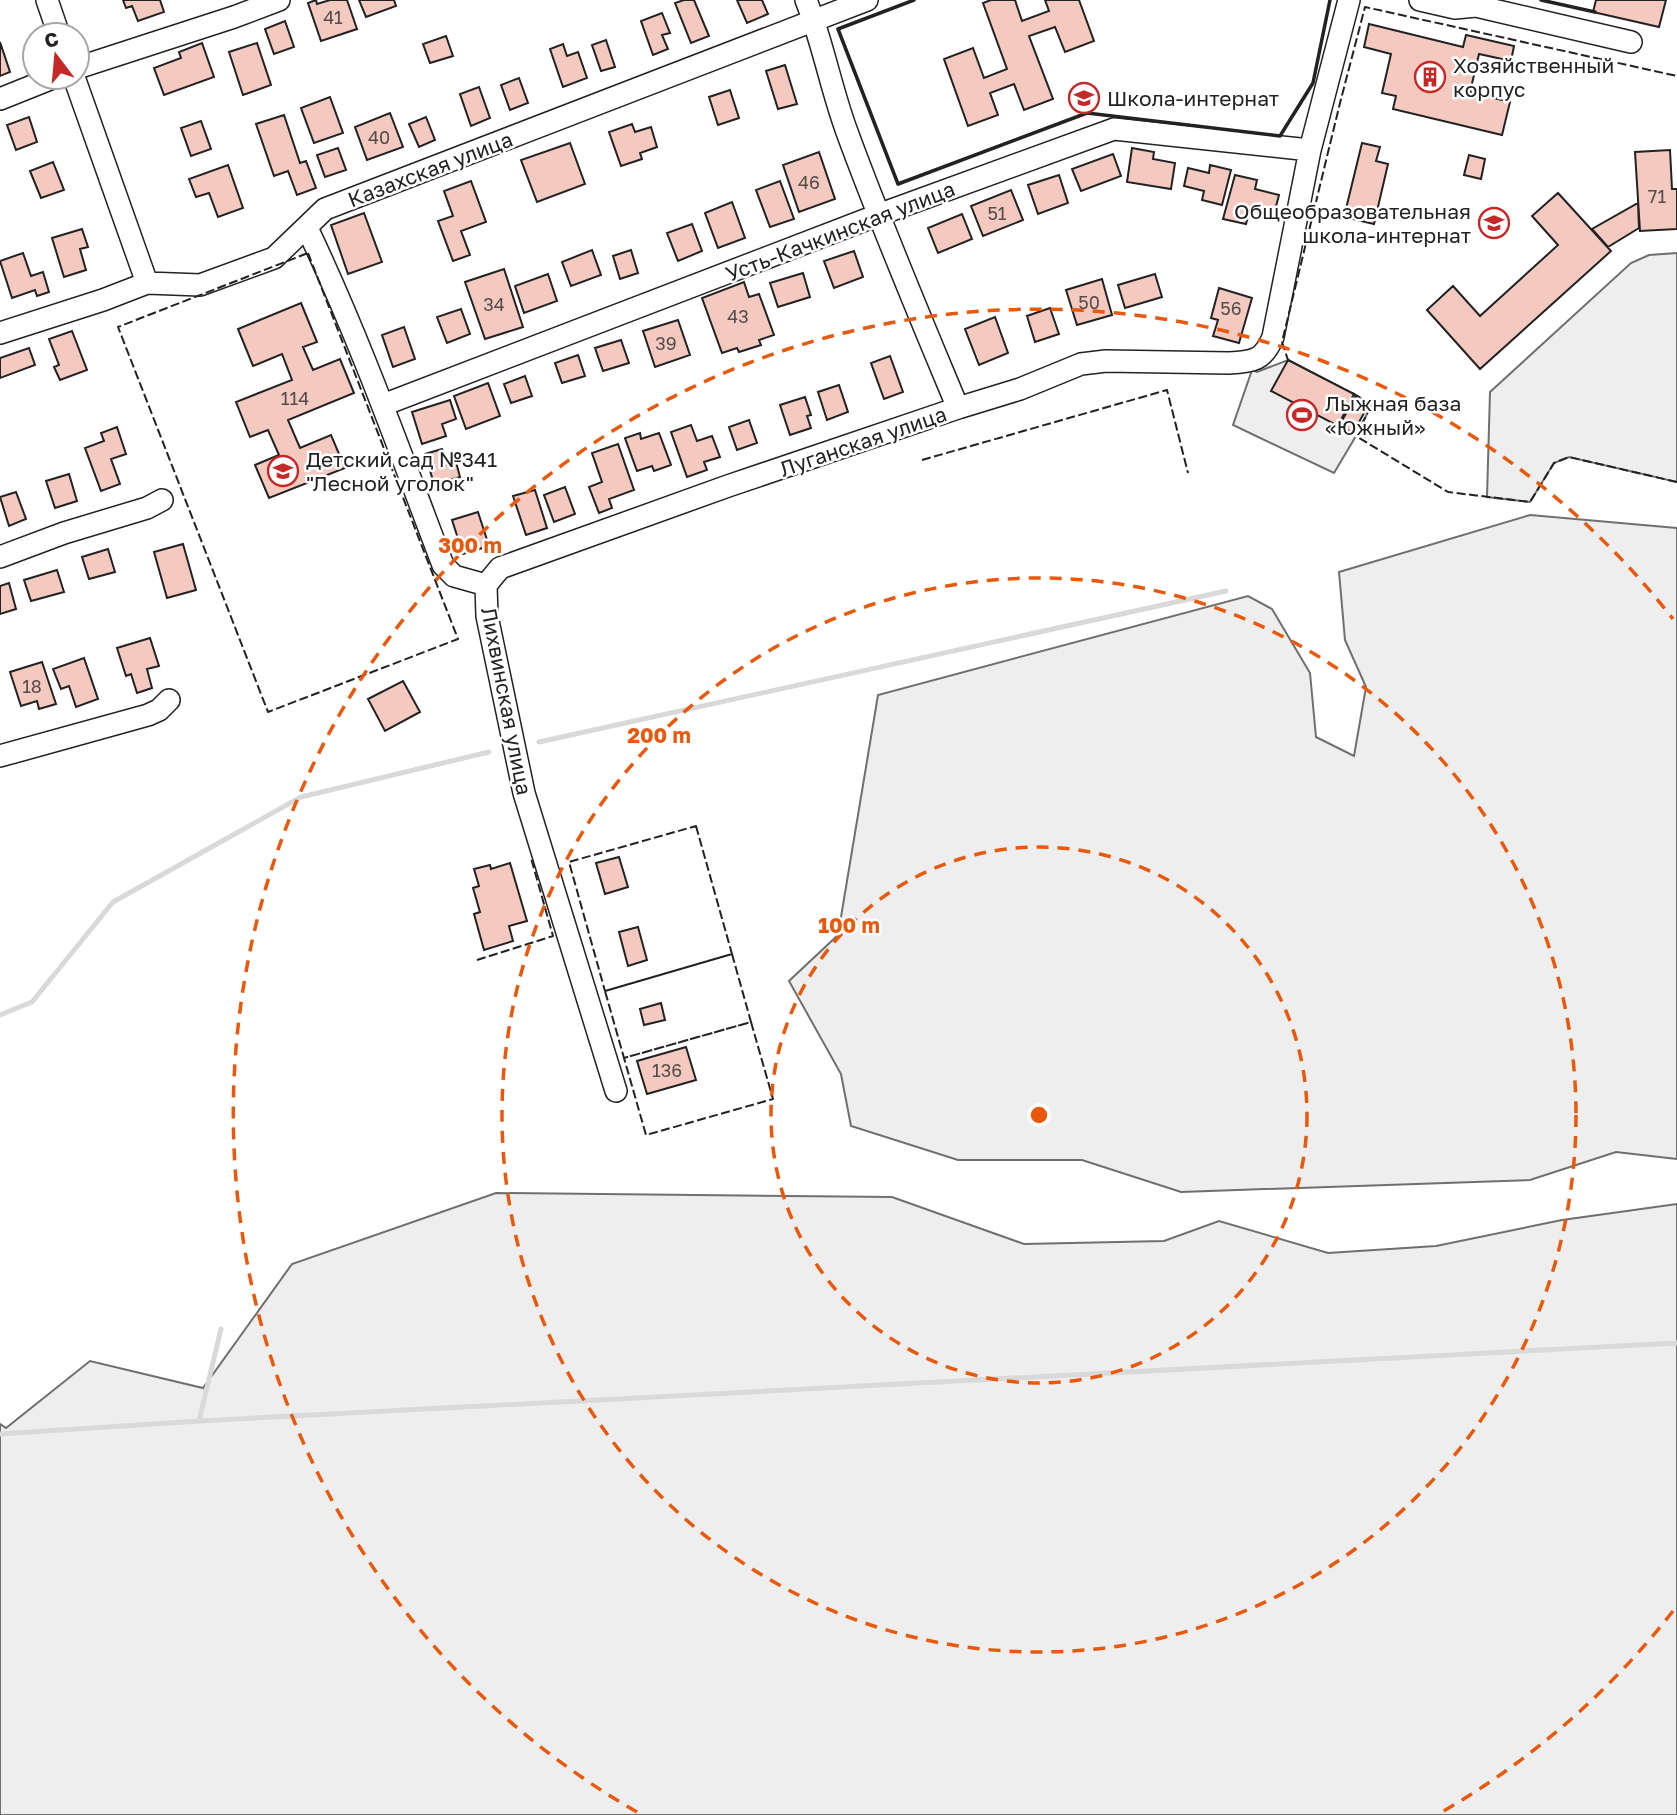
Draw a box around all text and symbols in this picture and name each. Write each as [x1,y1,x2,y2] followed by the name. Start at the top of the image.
[323,6,343,28] house number: 41
[21,21,91,91] north arrow
[42,26,61,52] text: С
[1453,52,1614,102] place label: Хозяйственный корпус
[1413,60,1447,94] building icon: Хозяйственный корпус
[1067,81,1101,115] school or university icon: Школа-интернат
[1107,85,1279,111] place label: Школа-интернат
[344,126,516,212] street label: Казахская улица
[368,126,390,148] house number: 40
[798,171,820,193] house number: 46
[722,175,958,287] street label: Усть-Качкинская улица
[1648,185,1666,207] house number: 71
[1234,198,1471,248] place label: Общеобразовательная школа-интернат
[987,202,1007,224] house number: 51
[1477,206,1511,240] school or university icon: Общеобразовательная школа-интернат
[1078,291,1100,313] house number: 50
[483,293,505,315] house number: 34
[1220,297,1242,319] house number: 56
[727,305,749,327] house number: 43
[655,332,677,354] house number: 39
[281,387,309,409] house number: 114
[1325,390,1461,440] place label: Лыжная база «Южный»
[1285,398,1319,432] sports icon: Лыжная база «Южный»
[776,400,950,482] street label: Луганская улица
[306,446,497,496] place label: Детский сад №341 "Лесной уголок"
[266,454,300,488] school or university icon: Детский сад №341 "Лесной уголок"
[438,532,502,558] text: 300 m
[476,605,538,797] street label: Лихвинская улица
[22,675,42,697] house number: 18
[627,722,691,748] text: 200 m
[818,912,880,938] text: 100 m
[652,1059,682,1081] house number: 136
[1027,1103,1051,1127] centre of rings

